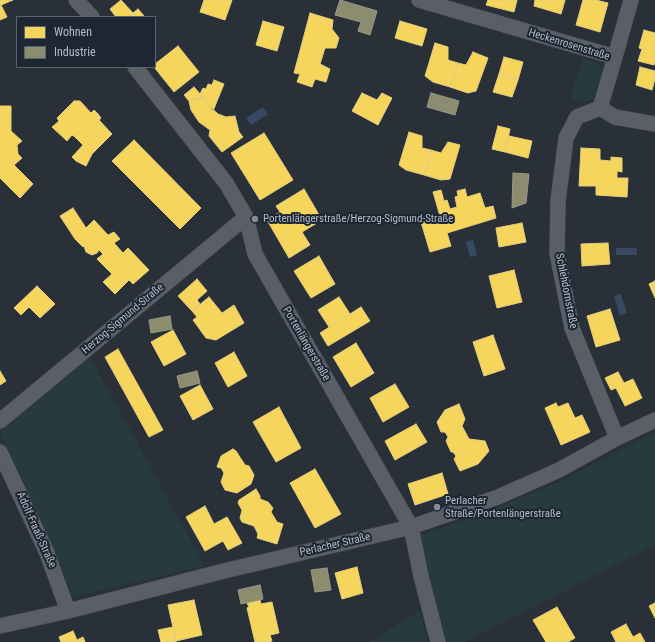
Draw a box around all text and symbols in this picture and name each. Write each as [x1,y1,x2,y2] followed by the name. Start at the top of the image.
[16,16,156,68] legend
[54,25,92,39] text: Wohnen
[527,26,611,64] street label: Heckenrosenstraße
[54,45,96,59] text: Industrie
[263,212,453,226] place label: Portenlängerstraße/Herzog-Sigmund-Straße
[250,214,260,224] marker: Portenlängerstraße/Herzog-Sigmund-Straße
[552,252,580,330] street label: Schlehdornstraße
[79,281,167,357] street label: Herzog-Sigmund-Straße
[279,305,333,383] street label: Portenlängerstraße
[13,490,59,570] street label: Adolf-Fraaß-Straße
[445,494,561,520] place label: Perlacher Straße/Portenlängerstraße
[432,502,442,512] marker: Perlacher Straße/Portenlängerstraße
[298,530,372,560] street label: Perlacher Straße

